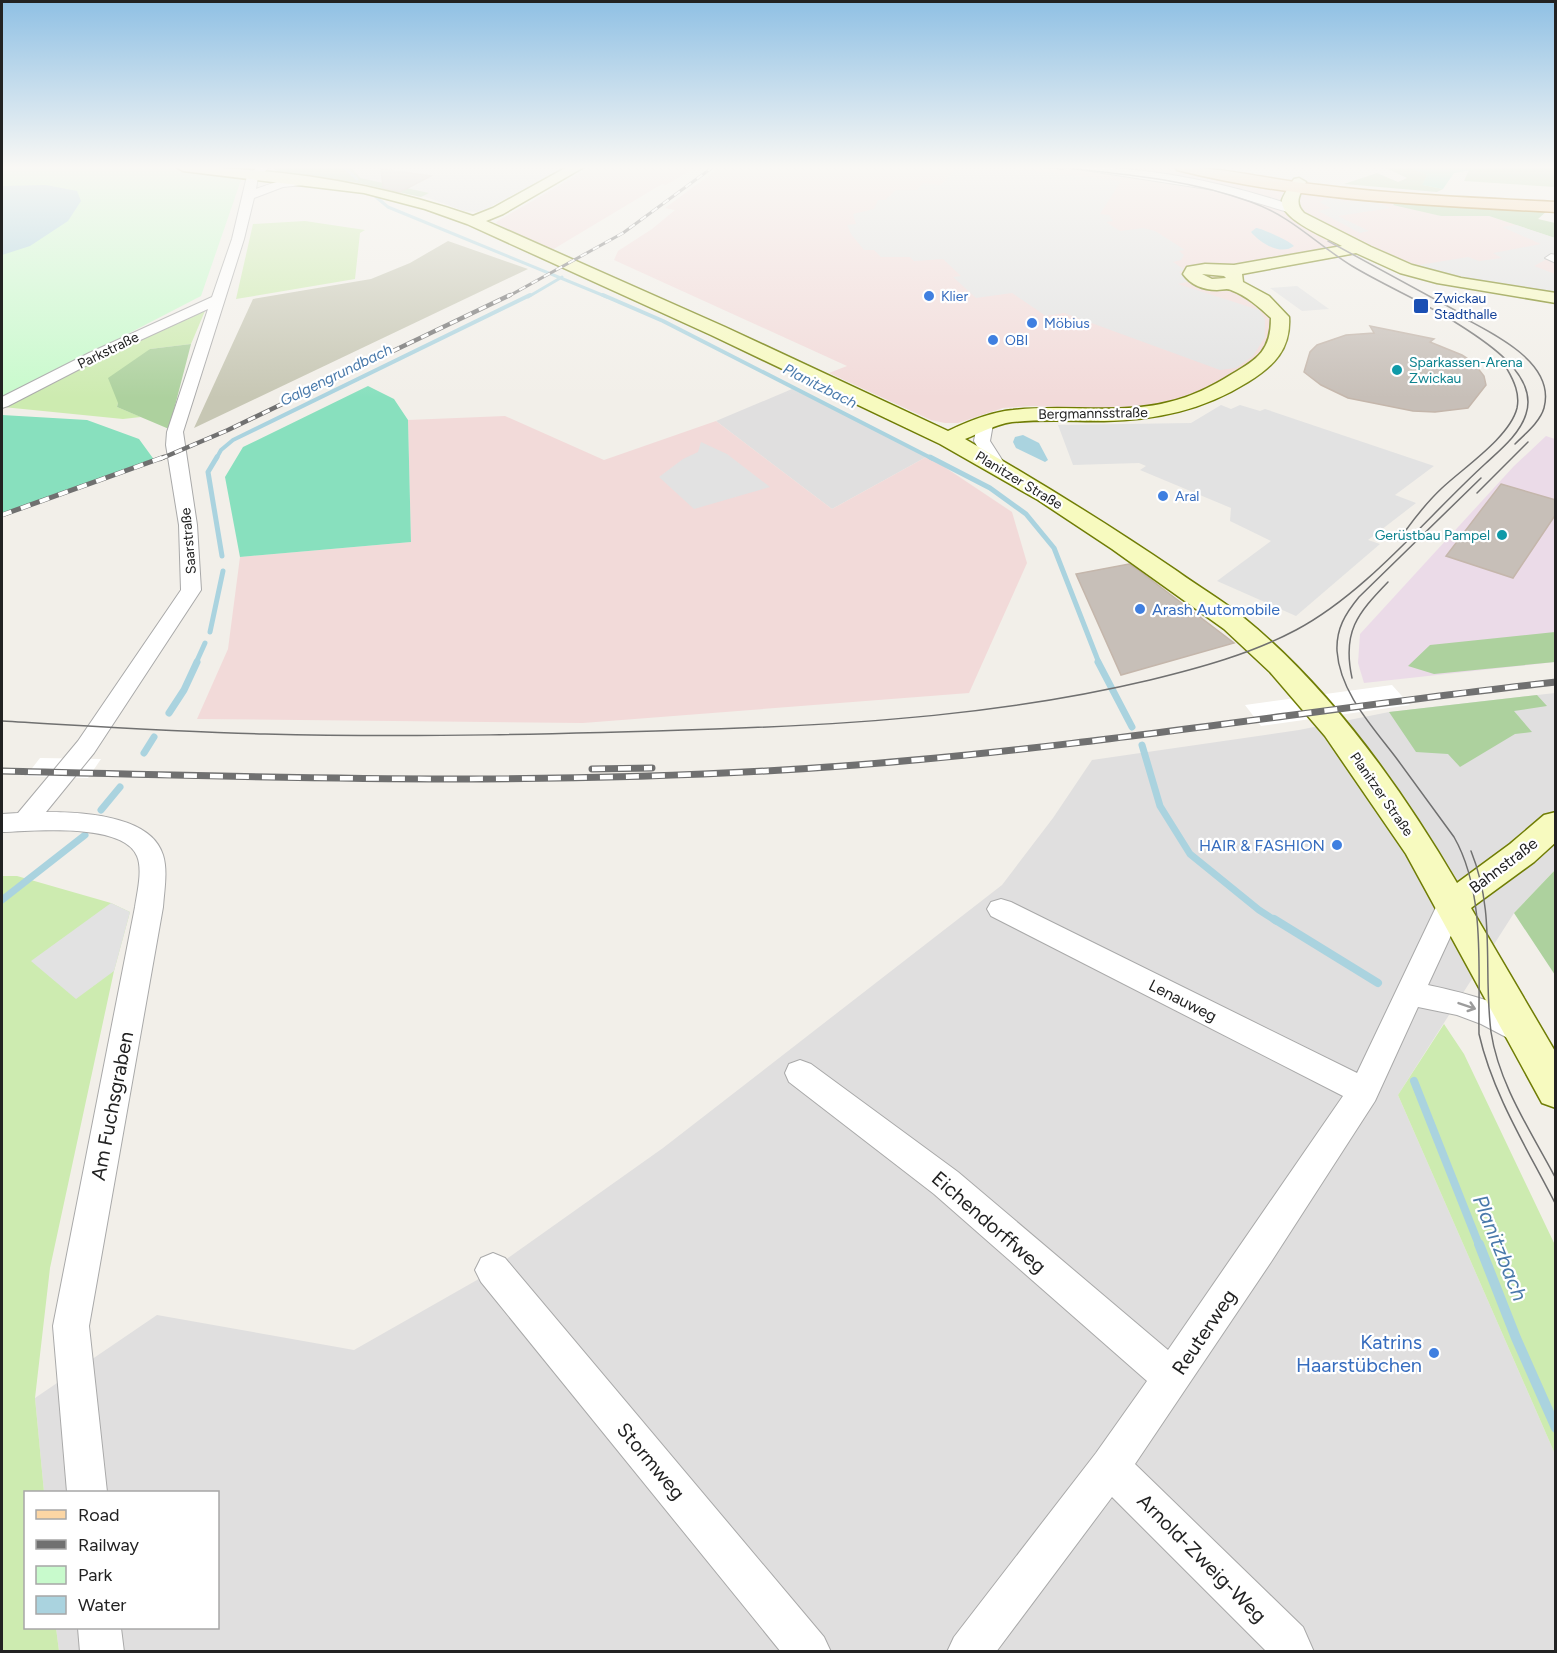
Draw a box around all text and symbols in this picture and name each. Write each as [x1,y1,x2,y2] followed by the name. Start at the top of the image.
[941,288,969,305] place label: Klier
[922,289,936,303] marker: Klier
[1434,290,1498,323] place label: Zwickau Stadthalle
[1412,297,1430,315] marker: Zwickau Stadthalle
[1044,315,1090,332] place label: Möbius
[1025,316,1039,330] marker: Möbius
[75,328,142,373] street label: Parkstraße
[1005,332,1028,349] place label: OBI
[986,333,1000,347] marker: OBI
[277,340,395,410] water label: Galgengrundbach
[1409,354,1523,387] place label: Sparkassen-Arena Zwickau
[780,360,860,412] water label: Planitzbach
[1390,363,1404,377] marker: Sparkassen-Arena Zwickau
[1038,404,1148,423] street label: Bergmannsstraße
[972,448,1066,513] street label: Planitzer Straße
[1175,488,1199,505] place label: Aral
[1156,489,1170,503] marker: Aral
[177,507,200,575] street label: Saarstraße
[1375,527,1490,544] place label: Gerüstbau Pampel
[1495,528,1509,542] marker: Gerüstbau Pampel
[1152,600,1280,619] place label: Arash Automobile
[1133,602,1147,616] marker: Arash Automobile
[1346,749,1417,840] street label: Planitzer Straße
[1465,833,1541,897] street label: Bahnstraße
[1199,836,1325,855] place label: HAIR & FASHION
[1330,838,1344,852] marker: HAIR & FASHION
[1146,975,1220,1026] street label: Lenauweg
[1457,1002,1476,1013] one-way arrow
[86,1030,138,1182] street label: Am Fuchsgraben
[927,1166,1051,1278] street label: Eichendorffweg
[1468,1191,1533,1305] water label: Planitzbach
[1167,1285,1241,1379] street label: Reuterweg
[1296,1330,1422,1377] place label: Katrins Haarstübchen
[1427,1346,1441,1360] marker: Katrins Haarstübchen
[612,1418,690,1504] street label: Stormweg
[1133,1489,1271,1627] street label: Arnold-Zweig-Weg
[24,1491,219,1629] legend
[78,1504,119,1526] text: Road
[78,1534,140,1556] text: Railway
[78,1564,113,1586] text: Park
[78,1594,126,1616] text: Water

